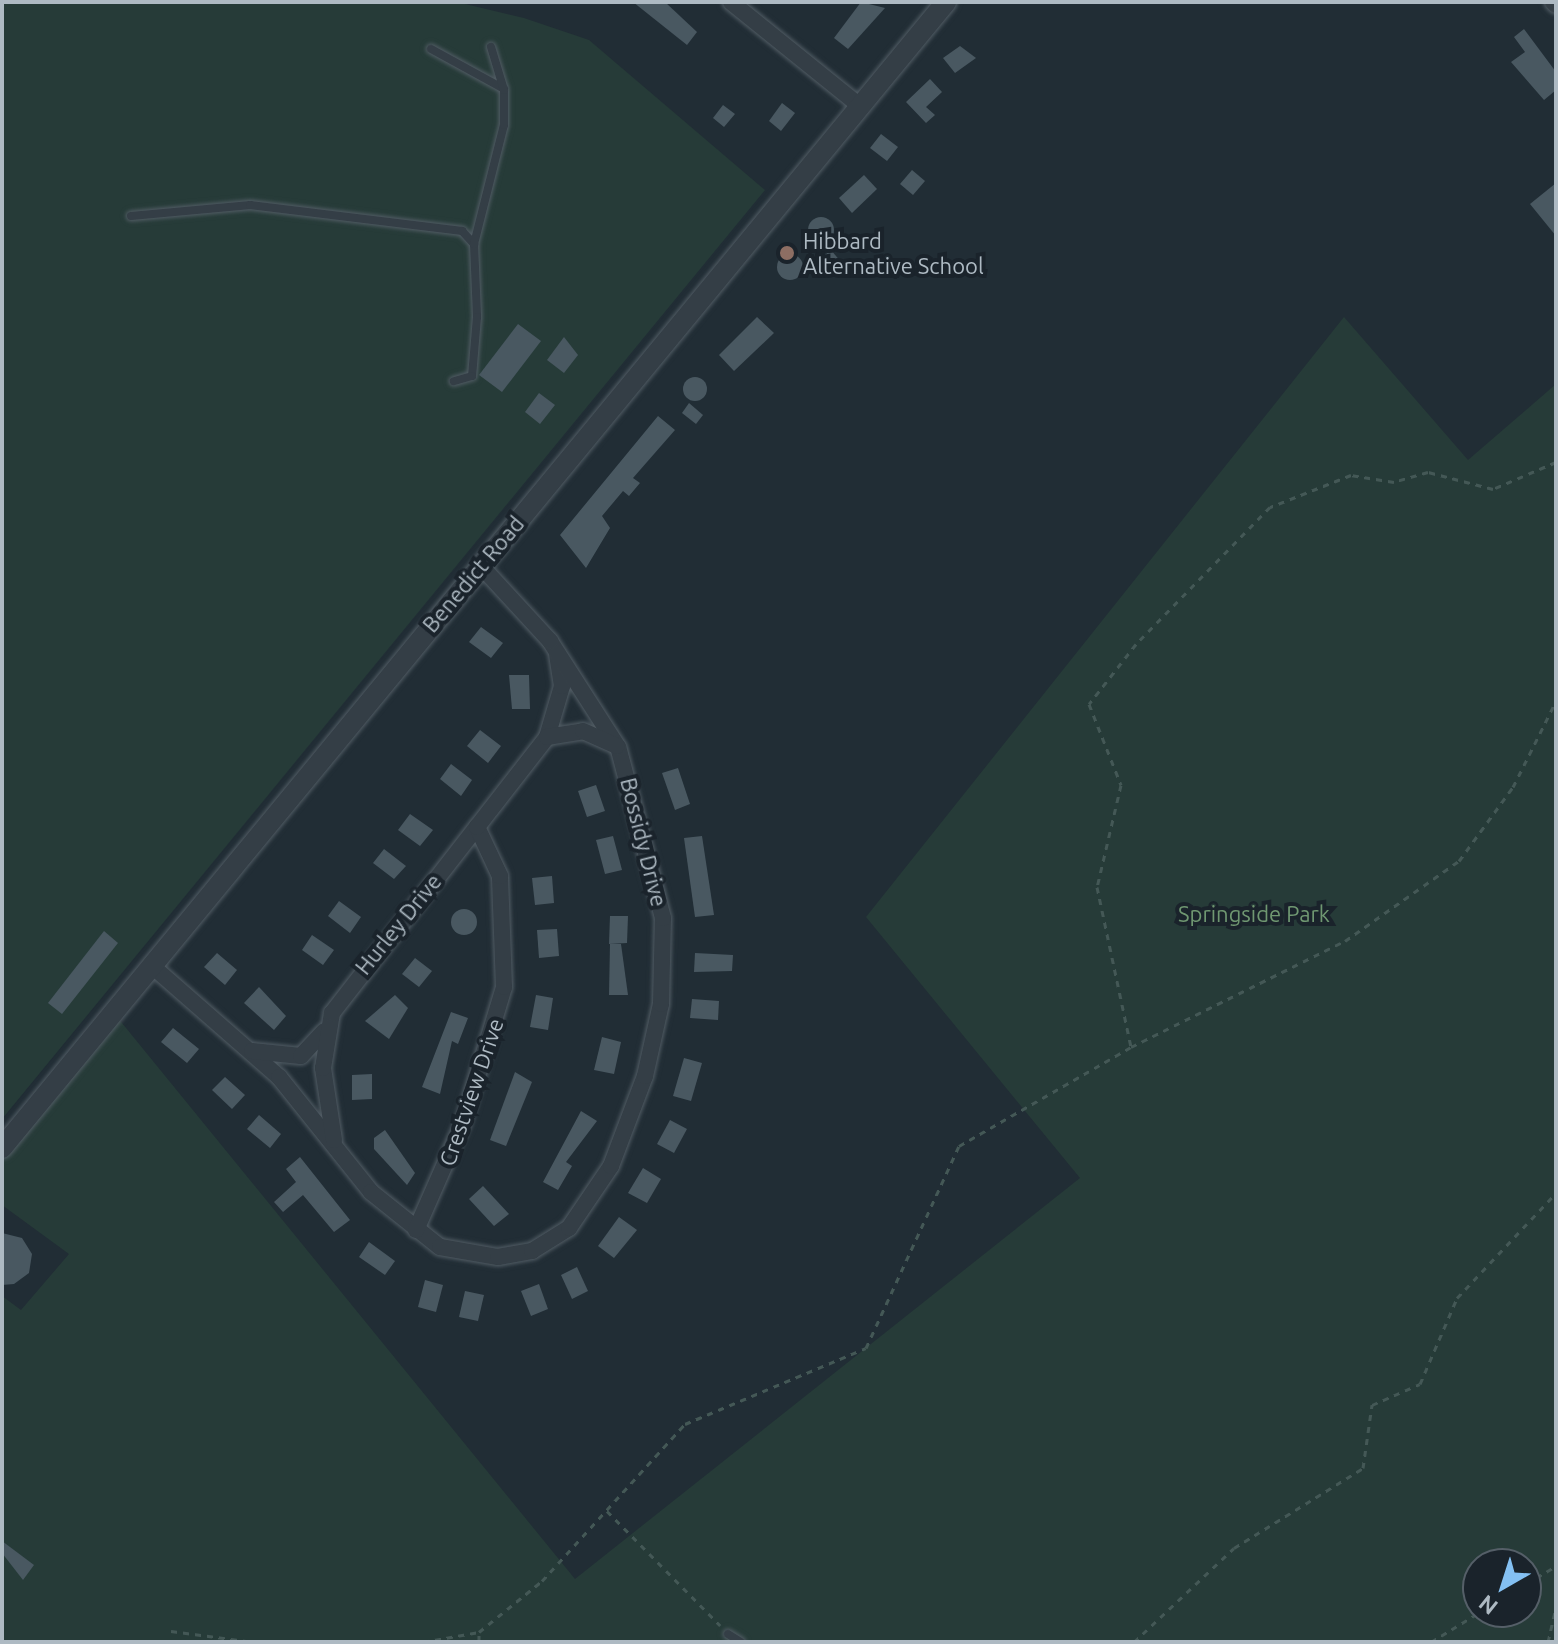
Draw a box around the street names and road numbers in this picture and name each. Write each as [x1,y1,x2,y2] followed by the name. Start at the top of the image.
[417,510,529,638] street label: Benedict Road
[615,775,673,909] street label: Bossidy Drive
[349,868,447,980] street label: Hurley Drive
[433,1015,509,1169] street label: Crestview Drive

